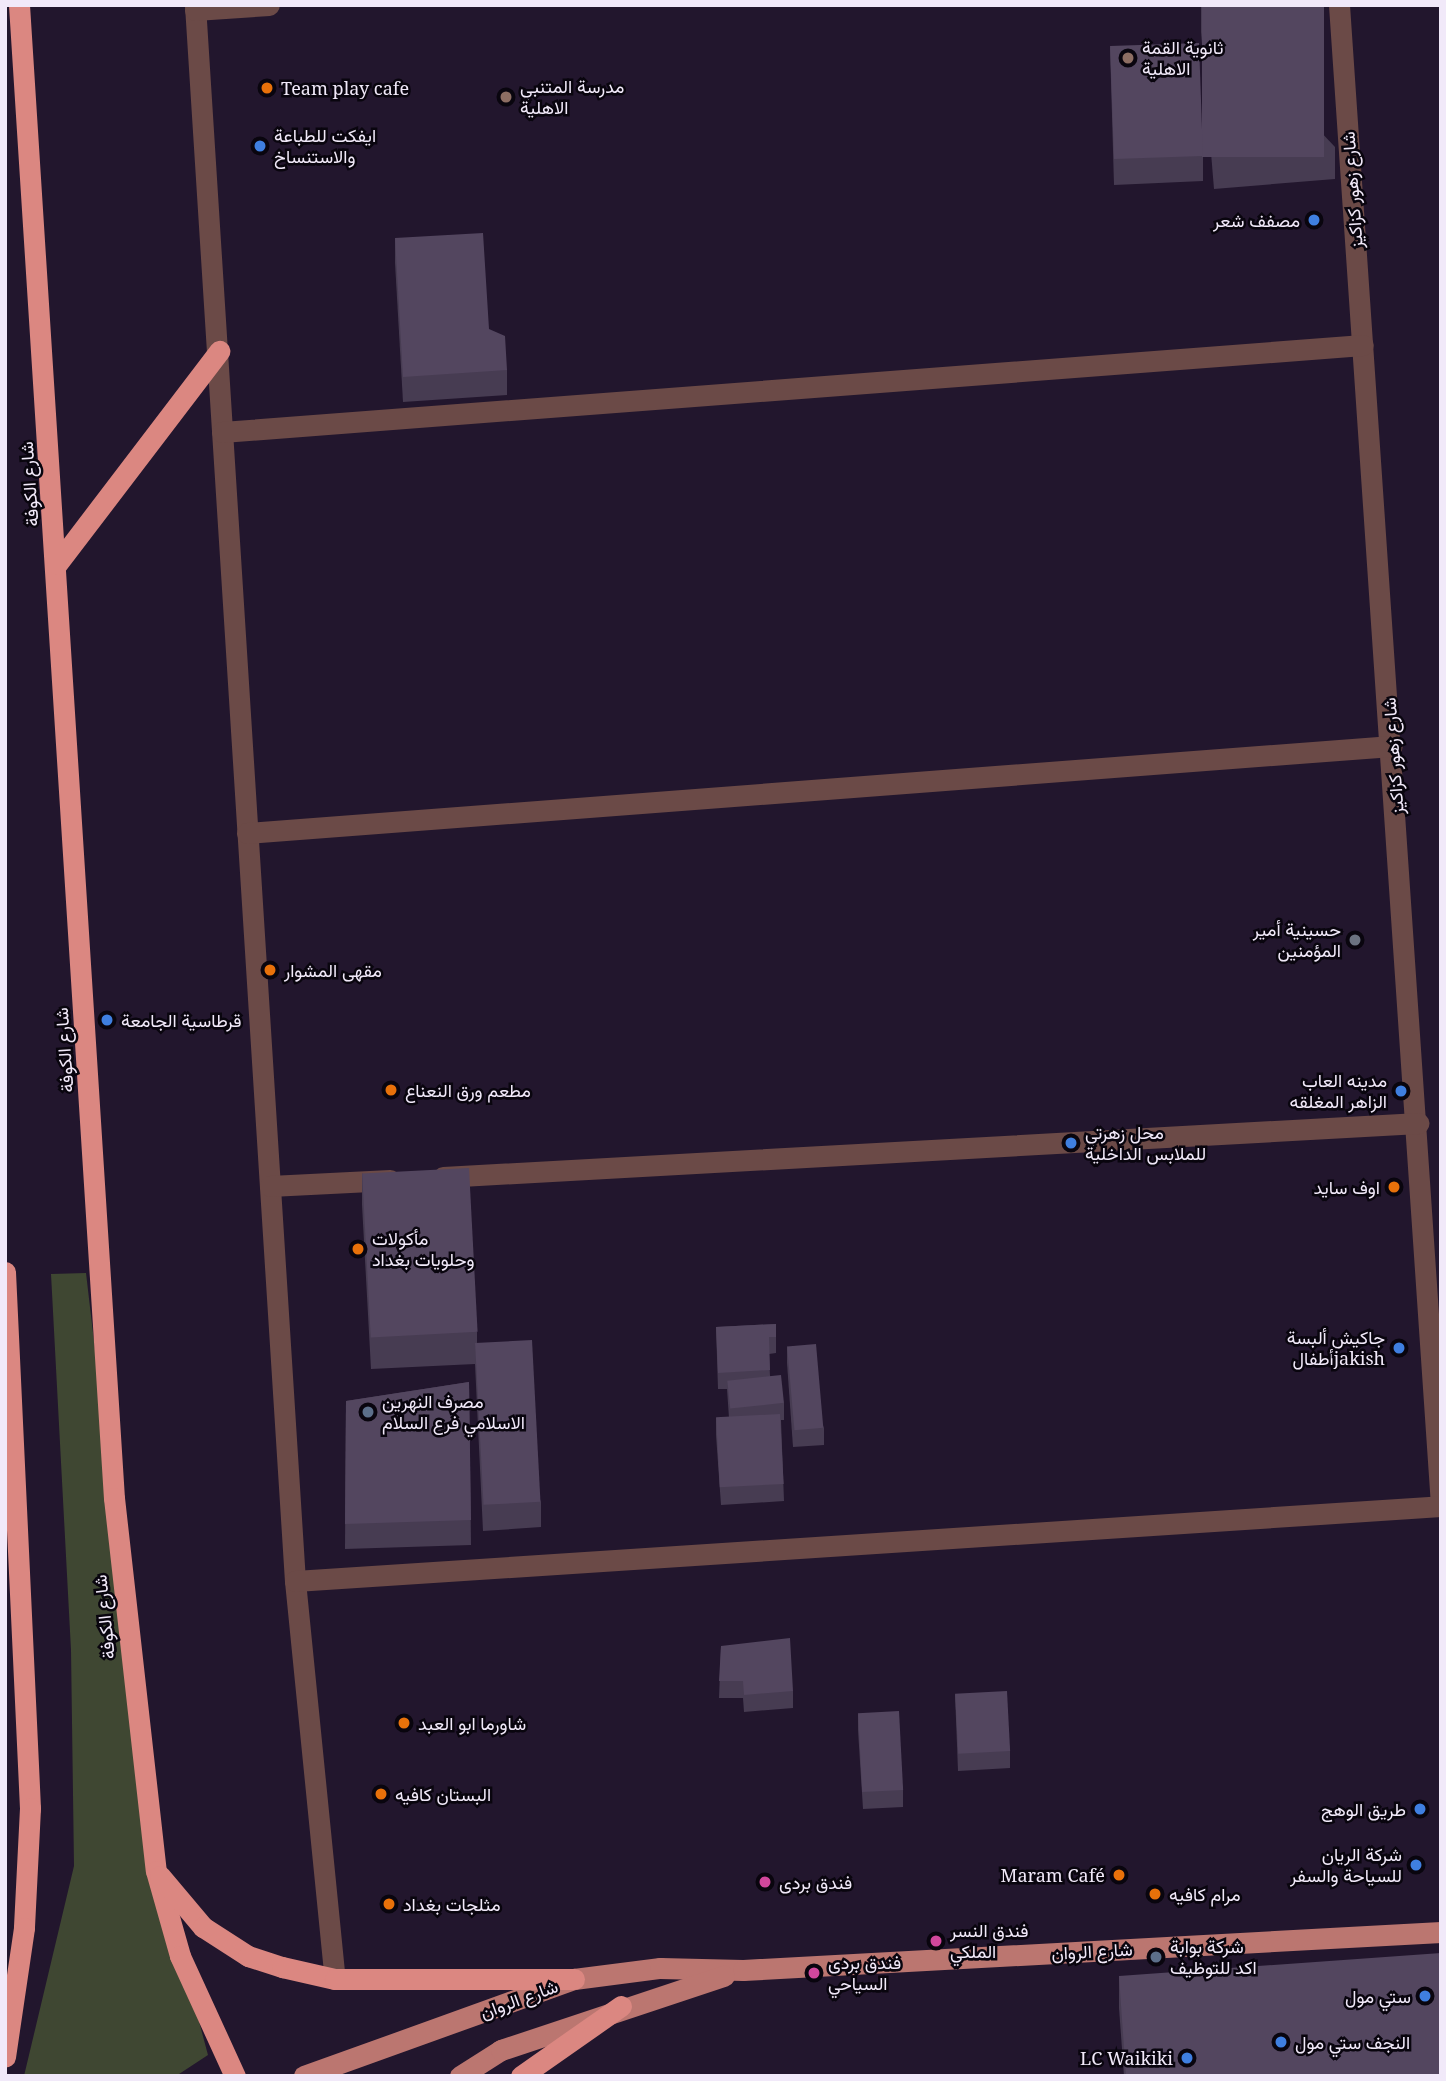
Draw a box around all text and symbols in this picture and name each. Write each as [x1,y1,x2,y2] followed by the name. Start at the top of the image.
[1142,37,1223,80] place label: ثانوية القمة الاهلية
[1120,50,1136,66] marker: ثانوية القمة الاهلية
[520,76,624,119] place label: مدرسة المتنبي الاهلية
[281,77,409,99] place label: Team play cafe
[259,80,275,96] marker: Team play cafe
[498,89,514,105] marker: مدرسة المتنبي الاهلية
[274,125,376,168] place label: ايفكت للطباعة والاستنساخ
[1337,131,1367,249] street label: شارع زهور كزاكيز
[252,138,268,154] marker: ايفكت للطباعة والاستنساخ
[1213,209,1300,231] place label: مصفف شعر
[1306,212,1322,228] marker: مصفف شعر
[15,441,43,527] street label: شارع الكوفة
[1378,697,1408,815] street label: شارع زهور كزاكيز
[1253,919,1341,962] place label: حسينية أمير المؤمنين
[1347,932,1363,948] marker: حسينية أمير المؤمنين
[284,959,382,981] place label: مقهى المشوار
[262,962,278,978] marker: مقهى المشوار
[50,1007,78,1093] street label: شارع الكوفة
[121,1009,242,1031] place label: قرطاسية الجامعة
[99,1012,115,1028] marker: قرطاسية الجامعة
[1290,1070,1387,1112] place label: مدينه العاب الزاهر المغلقه
[405,1079,531,1101] place label: مطعم ورق النعناع
[383,1082,399,1098] marker: مطعم ورق النعناع
[1393,1083,1409,1099] marker: مدينه العاب الزاهر المغلقه
[1085,1122,1206,1164] place label: محل زهرتي للملابس الداخلية
[1063,1135,1079,1151] marker: محل زهرتي للملابس الداخلية
[1313,1176,1380,1198] place label: اوف سايد
[1386,1179,1402,1195] marker: اوف سايد
[372,1228,474,1270] place label: مأكولات وحلويات بغداد
[350,1241,366,1257] marker: مأكولات وحلويات بغداد
[1287,1327,1385,1370] place label: جاكيش ألبسة أطفالjakish
[1391,1340,1407,1356] marker: جاكيش ألبسة أطفالjakish
[382,1391,525,1434] place label: مصرف النهرين الاسلامي فرع السلام
[360,1404,376,1420] marker: مصرف النهرين الاسلامي فرع السلام
[89,1574,119,1660] street label: شارع الكوفة
[418,1712,526,1734] place label: شاورما ابو العبد
[396,1715,412,1731] marker: شاورما ابو العبد
[395,1783,491,1805] place label: البستان كافيه
[373,1786,389,1802] marker: البستان كافيه
[1321,1798,1406,1820] place label: طريق الوهج
[1412,1801,1428,1817] marker: طريق الوهج
[1290,1844,1402,1886] place label: شركة الريان للسياحة والسفر
[1408,1857,1424,1873] marker: شركة الريان للسياحة والسفر
[1001,1864,1105,1886] place label: Maram Café
[1111,1867,1127,1883] marker: Maram Café
[779,1871,852,1893] place label: فندق بردى
[757,1874,773,1890] marker: فندق بردى
[1169,1883,1241,1905] place label: مرام كافيه
[1147,1886,1163,1902] marker: مرام كافيه
[403,1893,501,1915] place label: مثلجات بغداد
[381,1896,397,1912] marker: مثلجات بغداد
[950,1920,1029,1962] place label: فندق النسر الملكي
[928,1933,944,1949] marker: فندق النسر الملكي
[1170,1936,1257,1979] place label: شركة بوابة اكد للتوظيف
[1051,1938,1133,1964] street label: شارع الروان
[1148,1949,1164,1965] marker: شركة بوابة اكد للتوظيف
[828,1952,901,1994] place label: فندق بردى السياحي
[806,1965,822,1981] marker: فندق بردى السياحي
[477,1975,561,2023] street label: شارع الروان
[1345,1985,1411,2007] place label: ستي مول
[1417,1988,1433,2004] marker: ستي مول
[1295,2031,1410,2053] place label: النجف ستي مول
[1273,2034,1289,2050] marker: النجف ستي مول
[1080,2047,1173,2069] place label: LC Waikiki
[1179,2050,1195,2066] marker: LC Waikiki

